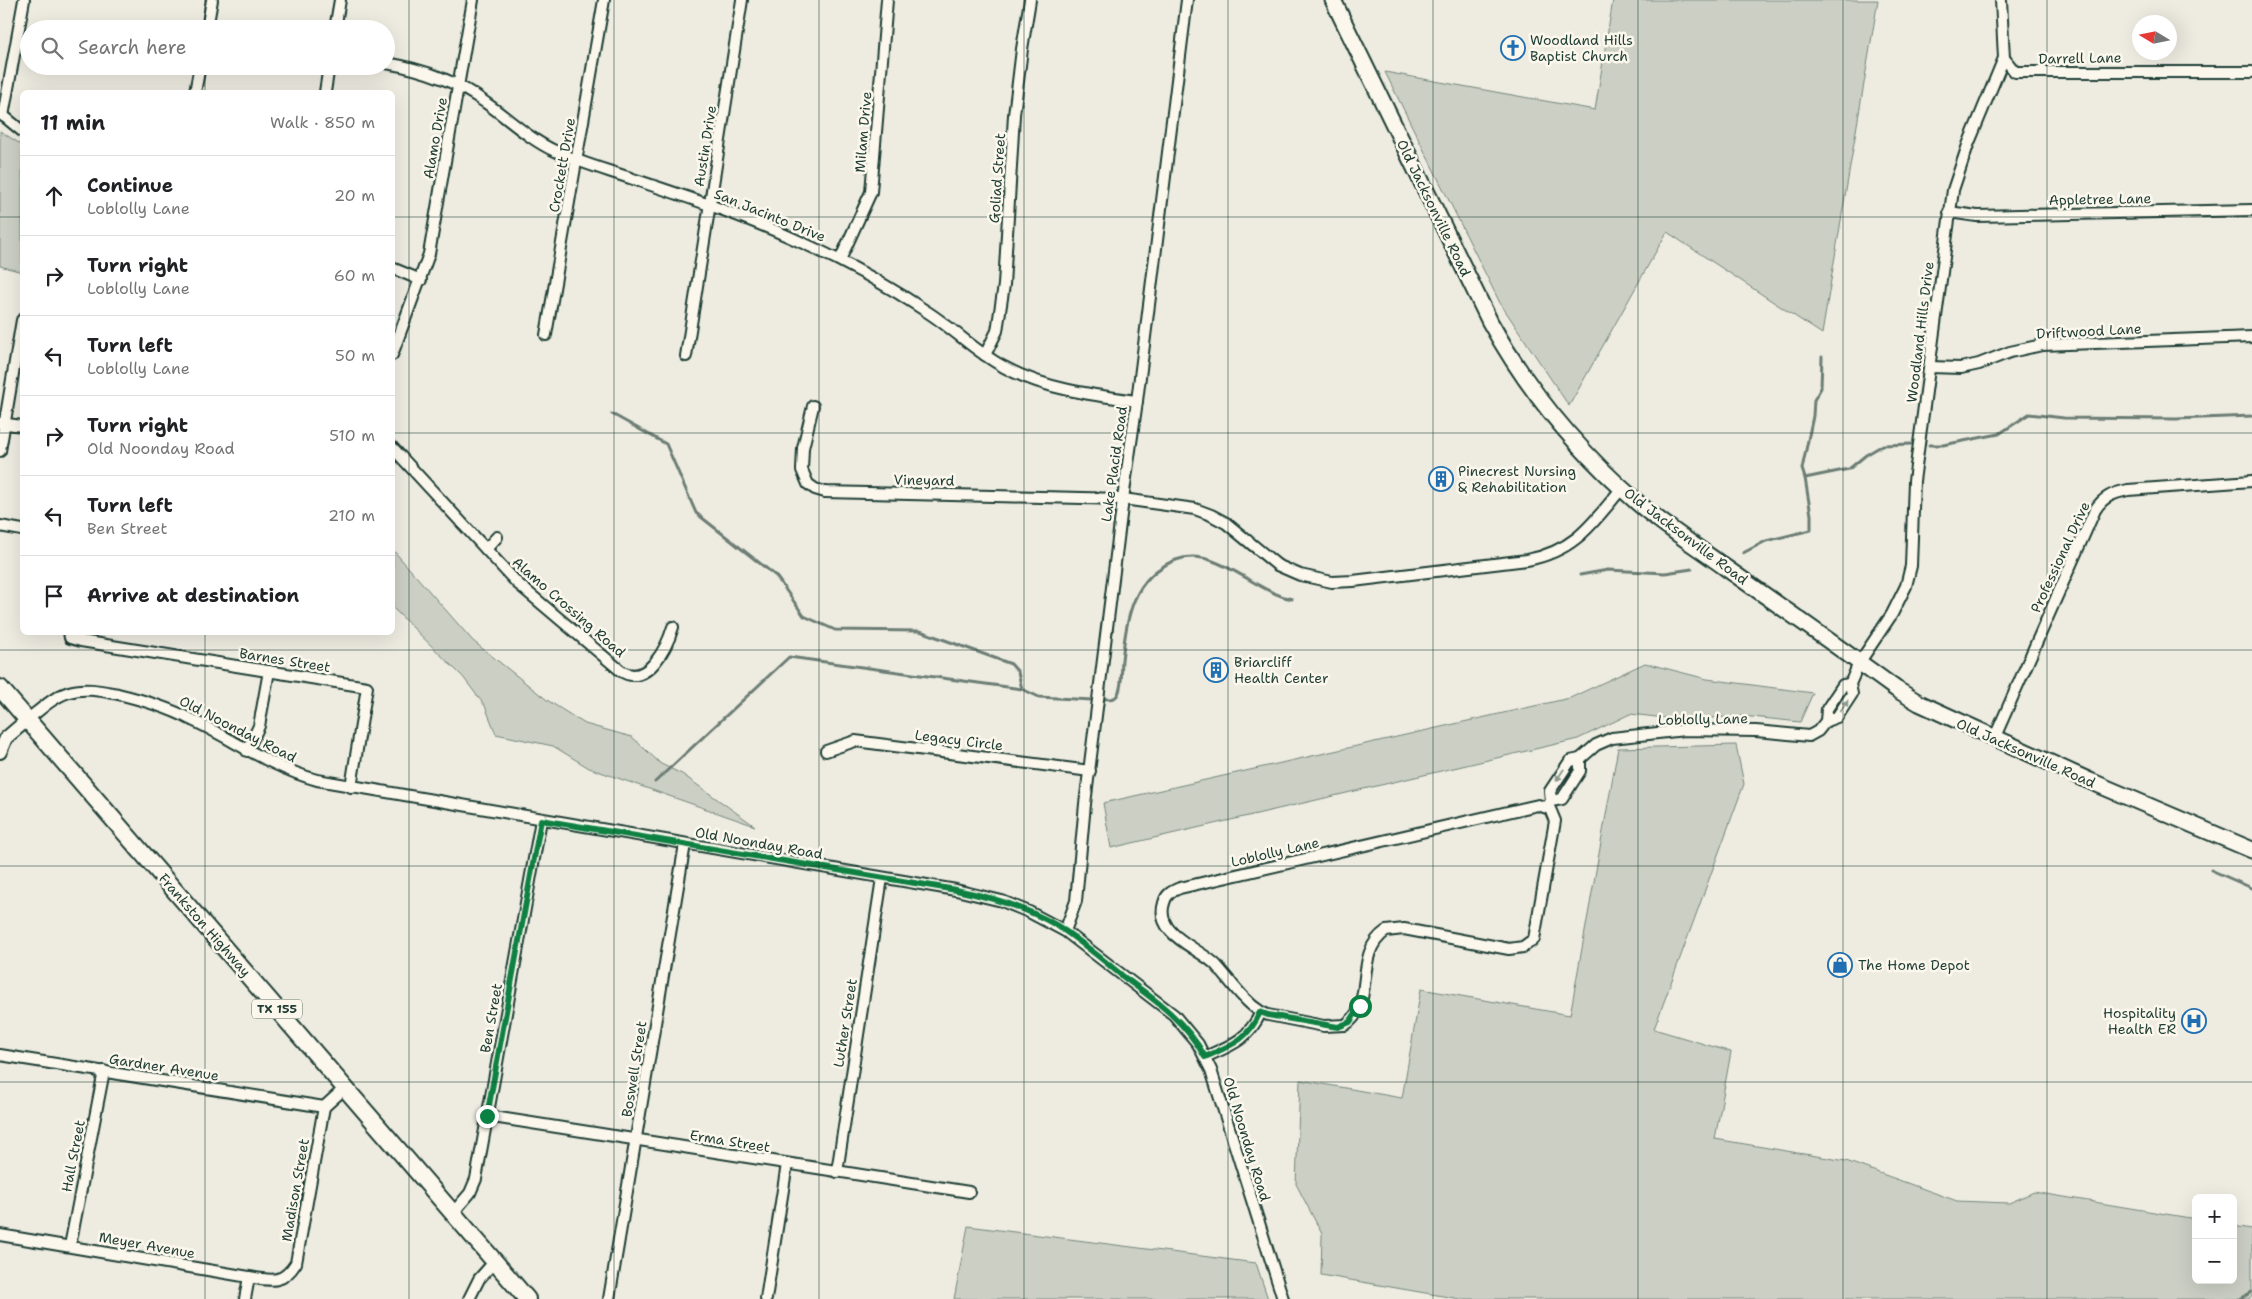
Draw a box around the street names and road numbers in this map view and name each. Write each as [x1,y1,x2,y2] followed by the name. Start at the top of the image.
[2038,48,2122,68] street label: Darrell Lane
[850,91,876,173] street label: Milam Drive
[419,96,451,180] street label: Alamo Drive
[690,104,720,188] street label: Austin Drive
[545,116,579,214] street label: Crockett Drive
[985,132,1009,224] street label: Goliad Street
[1393,136,1475,280] street label: Old Jacksonville Road
[712,184,828,246] street label: San Jacinto Drive
[2048,189,2152,209] street label: Appletree Lane
[1902,260,1938,404] street label: Woodland Hills Drive
[2036,319,2142,343] street label: Driftwood Lane
[1097,405,1131,523] street label: Lake Placid Road
[893,470,955,490] street label: Vineyard
[1621,484,1752,589] street label: Old Jacksonville Road
[2026,499,2094,615] street label: Professional Drive
[509,553,630,661] street label: Alamo Crossing Road
[238,644,332,676] street label: Barnes Street
[176,692,300,766] street label: Old Noonday Road
[1658,709,1748,729] street label: Loblolly Lane
[1954,714,2098,792] street label: Old Jacksonville Road
[914,726,1004,754] street label: Legacy Circle
[694,823,824,863] street label: Old Noonday Road
[1229,833,1321,871] street label: Loblolly Lane
[155,870,255,980] street label: Frankston Highway
[829,977,861,1069] street label: Luther Street
[476,982,506,1054] street label: Ben Street
[252,1000,302,1019] road number: TX 155
[618,1020,650,1118] street label: Boswell Street
[108,1049,220,1085] street label: Gardner Avenue
[1219,1075,1275,1204] street label: Old Noonday Road
[57,1118,89,1194] street label: Hall Street
[689,1126,771,1156] street label: Erma Street
[277,1137,313,1243] street label: Madison Street
[97,1228,197,1262] street label: Meyer Avenue

